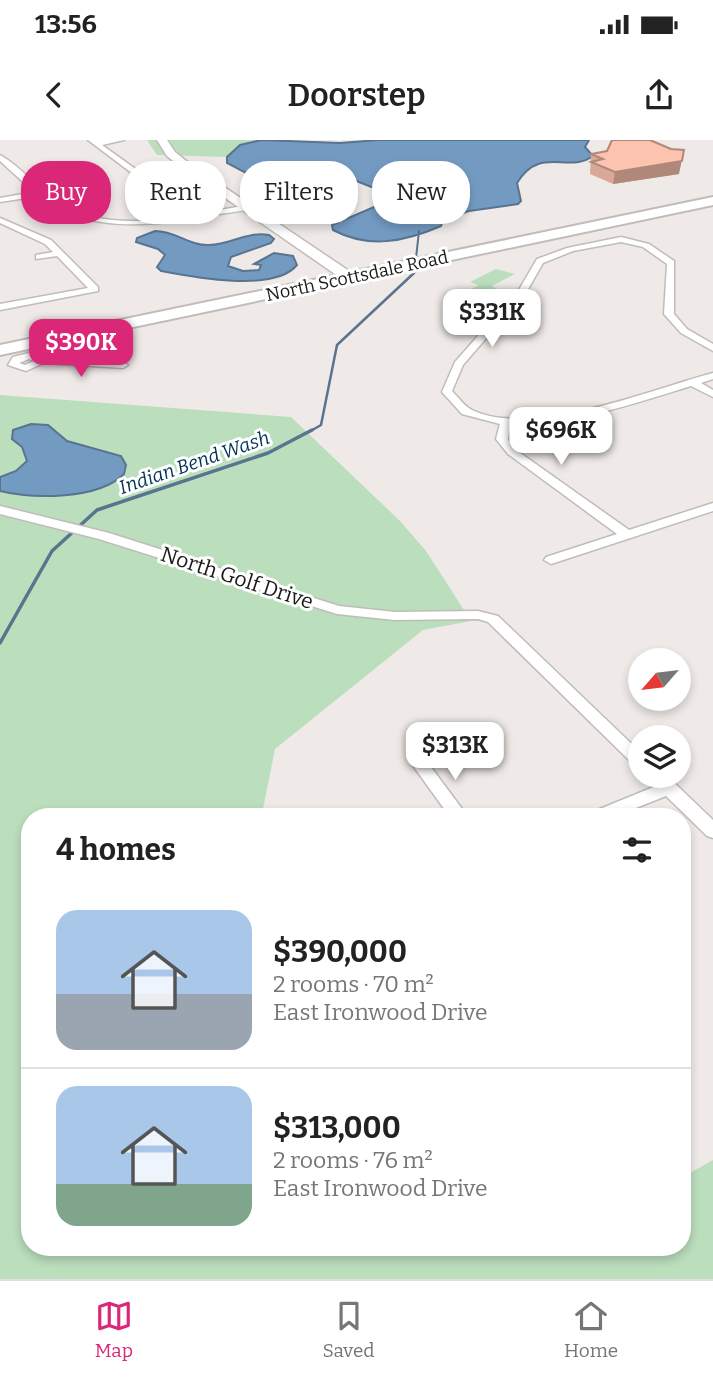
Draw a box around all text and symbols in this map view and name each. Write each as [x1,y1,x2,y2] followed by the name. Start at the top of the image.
[35,9,97,40] text: 13:56
[35,76,73,114] icon: back
[287,76,426,114] text: Doorstep
[640,76,678,114] icon: share
[21,161,111,224] chip: Buy
[125,161,226,224] chip: Rent
[240,161,358,224] chip: Filters
[372,161,470,224] chip: New
[264,246,451,306] street label: North Scottsdale Road
[443,290,541,349] pin: $331K
[459,298,525,326] text: $331K
[32,320,130,379] pin: $390K
[45,328,117,356] text: $390K
[512,408,610,467] pin: $696K
[525,416,597,444] text: $696K
[116,426,272,499] water label: Indian Bend Wash
[157,541,317,615] street label: North Golf Drive
[628,648,691,710] north arrow
[628,648,691,788] map controls
[406,722,504,782] pin: $313K
[628,725,691,788] button: layers
[422,731,488,759] text: $313K
[618,831,656,869] icon: filters
[56,832,176,868] text: 4 homes
[273,934,407,970] text: $390,000
[112,938,196,1022] icon: home
[273,970,434,998] text: 2 rooms · 70 m²
[273,998,488,1026] text: East Ironwood Drive
[273,1110,401,1146] text: $313,000
[112,1114,196,1198] icon: home
[273,1146,433,1174] text: 2 rooms · 76 m²
[273,1174,488,1202] text: East Ironwood Drive
[95,1297,133,1362] tab: Map
[322,1297,375,1362] tab: Saved
[564,1297,618,1362] tab: Home

